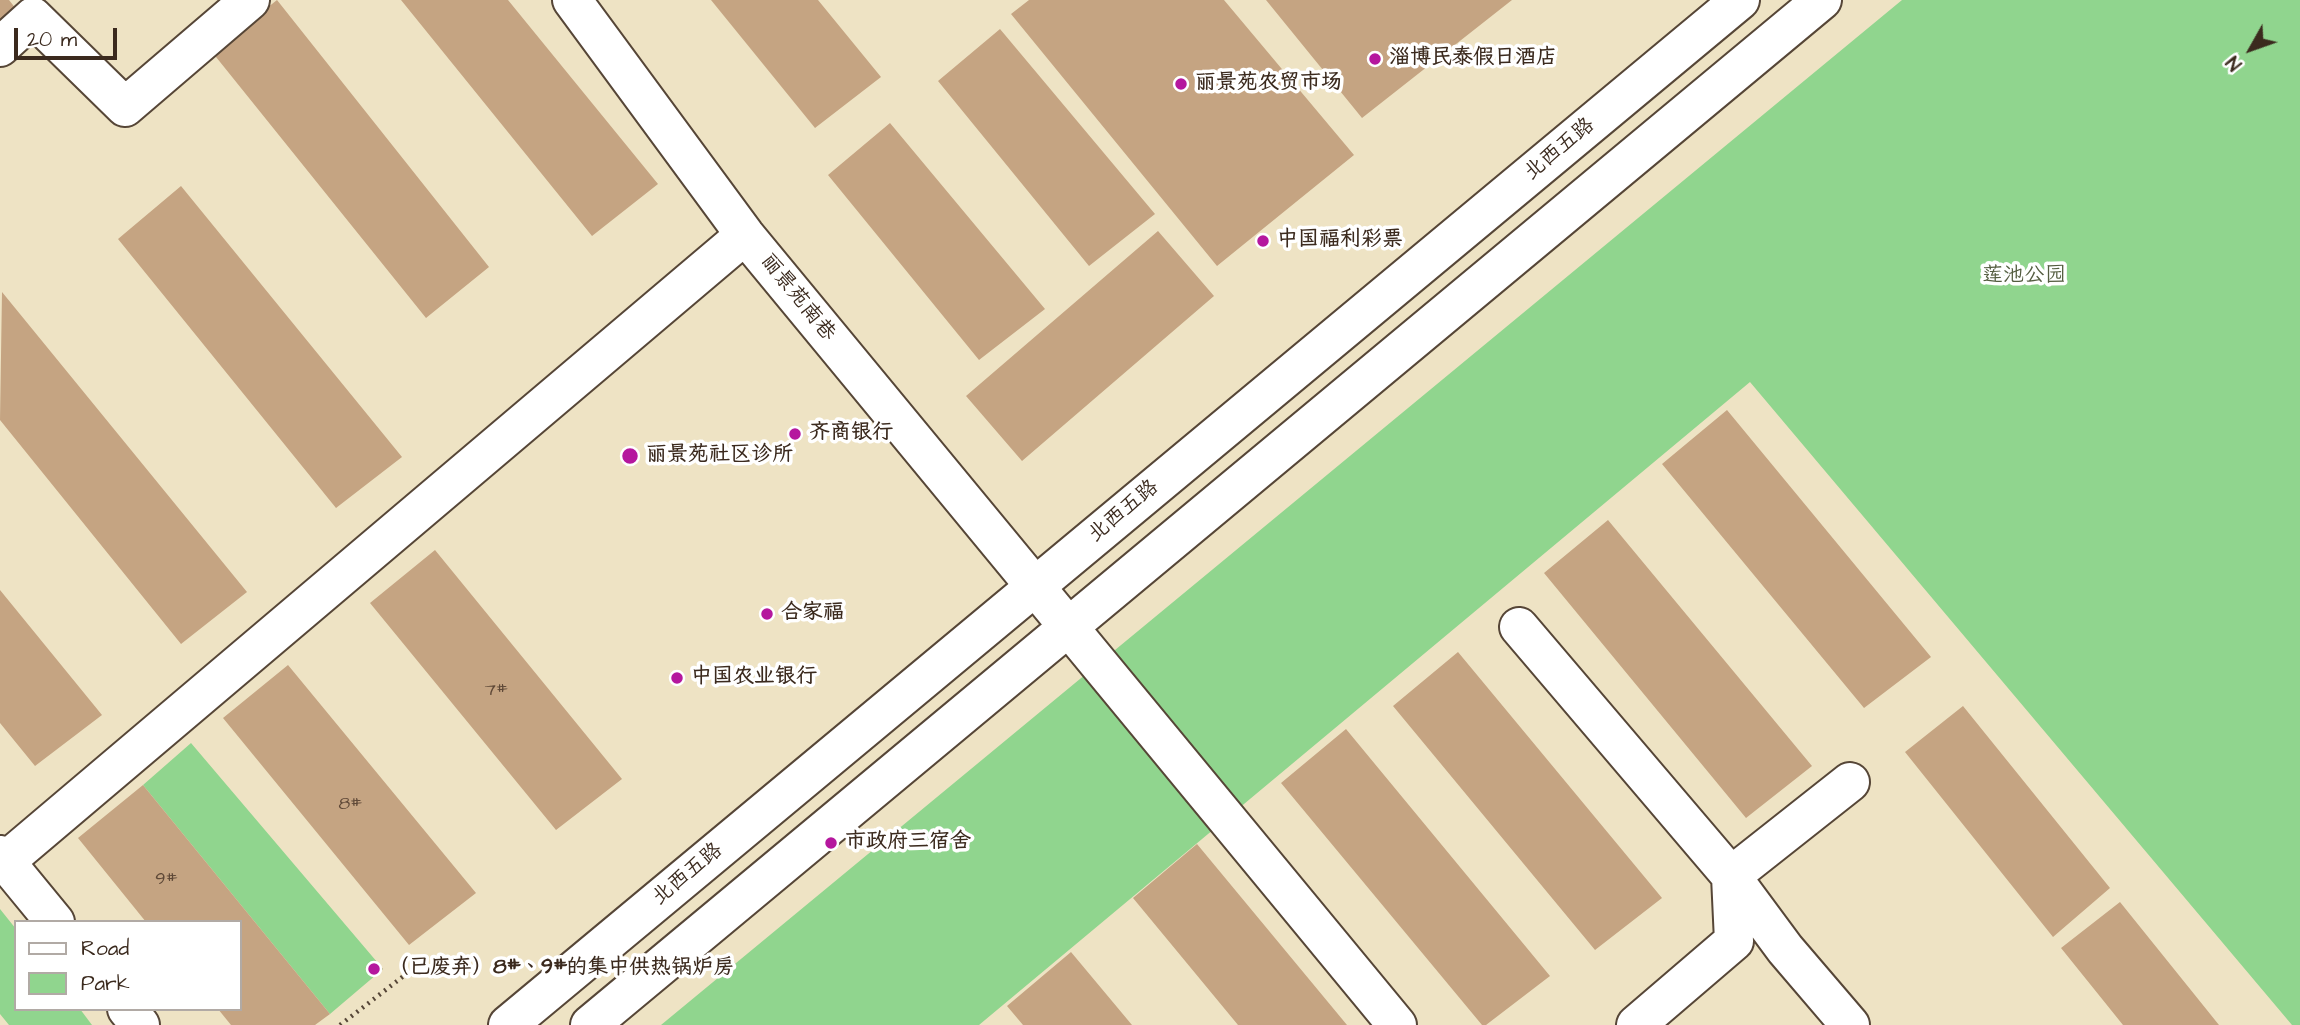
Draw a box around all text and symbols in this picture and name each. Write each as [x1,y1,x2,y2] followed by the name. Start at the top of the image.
[18,14,121,58] scale bar
[2216,14,2286,84] north arrow
[27,25,77,54] text: 20 m
[1389,46,1557,72] place label: 淄博民泰假日酒店
[2220,50,2249,76] text: N
[1367,51,1383,67] marker: 淄博民泰假日酒店
[1195,71,1342,97] place label: 丽景苑农贸市场
[1173,76,1189,92] marker: 丽景苑农贸市场
[1520,113,1600,187] street label: 北西五路
[1277,228,1403,254] place label: 中国福利彩票
[1255,233,1271,249] marker: 中国福利彩票
[754,249,840,347] street label: 丽景苑南巷
[1982,264,2066,290] park label: 莲池公园
[809,421,893,447] place label: 齐商银行
[787,426,803,442] marker: 齐商银行
[646,443,793,469] place label: 丽景苑社区诊所
[620,446,640,466] marker: 丽景苑社区诊所
[1084,475,1164,549] street label: 北西五路
[781,601,844,627] place label: 合家福
[759,606,775,622] marker: 合家福
[691,665,817,691] place label: 中国农业银行
[669,670,685,686] marker: 中国农业银行
[485,680,507,702] house number: 7#
[338,794,362,816] house number: 8#
[845,830,971,856] place label: 市政府三宿舍
[823,835,839,851] marker: 市政府三宿舍
[648,838,728,912] street label: 北西五路
[155,869,177,891] house number: 9#
[14,920,242,1011] legend
[81,934,129,963] text: Road
[388,956,734,982] place label: （已废弃）8#、9#的集中供热锅炉房
[366,961,382,977] marker: （已废弃）8#、9#的集中供热锅炉房
[81,969,130,998] text: Park

